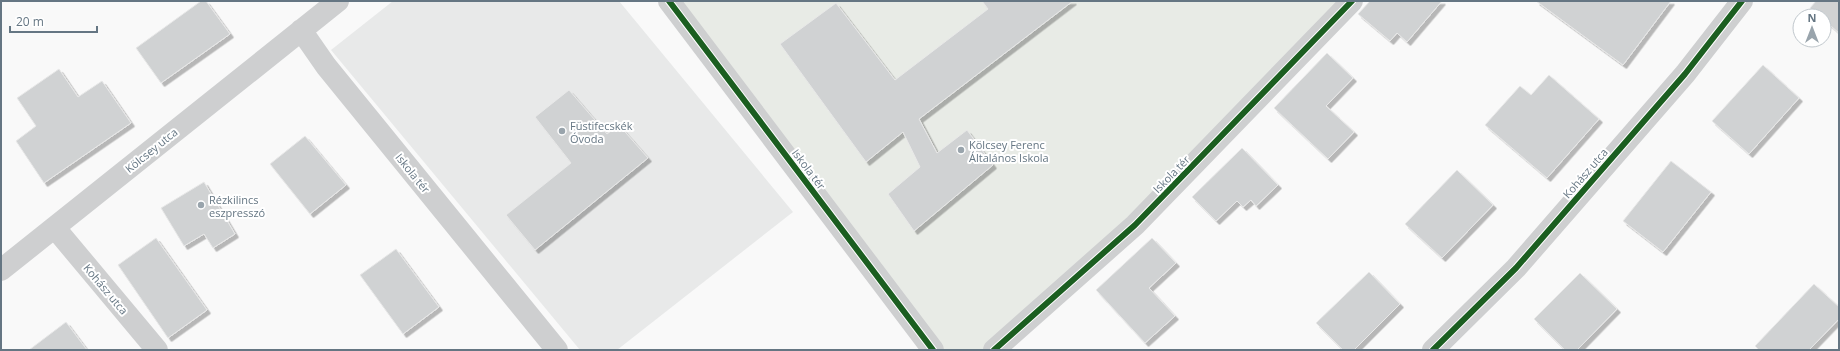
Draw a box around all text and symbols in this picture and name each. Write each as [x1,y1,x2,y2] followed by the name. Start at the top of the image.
[10,8,97,34] scale bar
[1792,8,1832,48] north arrow
[1808,10,1816,25] text: N
[16,13,44,30] text: 20 m
[570,118,633,146] place label: Füstifecskék Óvoda
[122,124,180,176] street label: Kölcsey utca
[557,126,567,136] marker: Füstifecskék Óvoda
[969,137,1049,165] place label: Kölcsey Ferenc Általános Iskola
[956,145,966,155] marker: Kölcsey Ferenc Általános Iskola
[1559,145,1611,201] street label: Kohász utca
[789,146,829,193] street label: Iskola tér
[392,150,434,196] street label: Iskola tér
[1149,152,1193,196] street label: Iskola tér
[209,192,266,220] place label: Rézkilincs eszpresszó
[196,200,206,210] marker: Rézkilincs eszpresszó
[80,261,132,317] street label: Kohász utca

